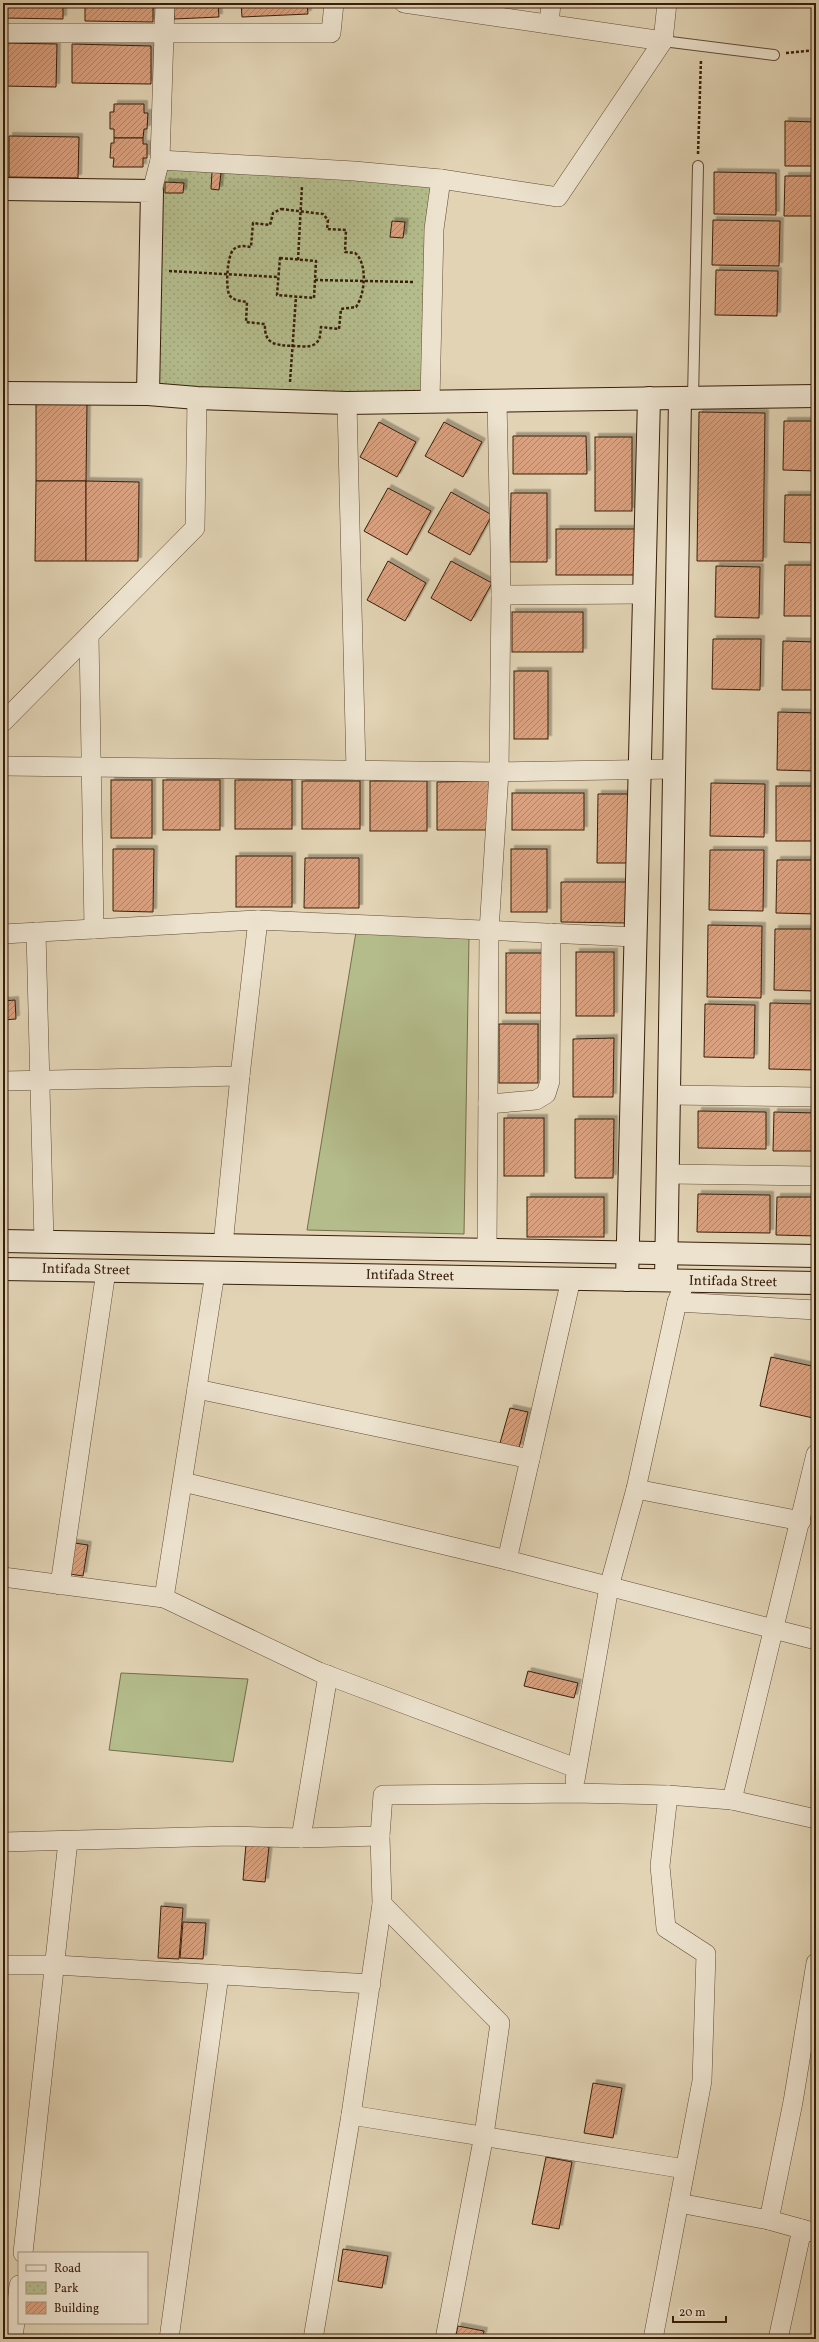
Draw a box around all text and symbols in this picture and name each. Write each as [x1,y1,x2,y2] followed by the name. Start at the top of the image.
[42,1260,131,1280] street label: Intifada Street
[366,1266,455,1286] street label: Intifada Street
[689,1272,778,1292] street label: Intifada Street
[18,2252,148,2324] legend
[54,2261,81,2277] text: Road
[54,2281,79,2297] text: Park
[673,2298,726,2324] scale bar
[54,2301,99,2317] text: Building
[679,2305,706,2321] text: 20 m

